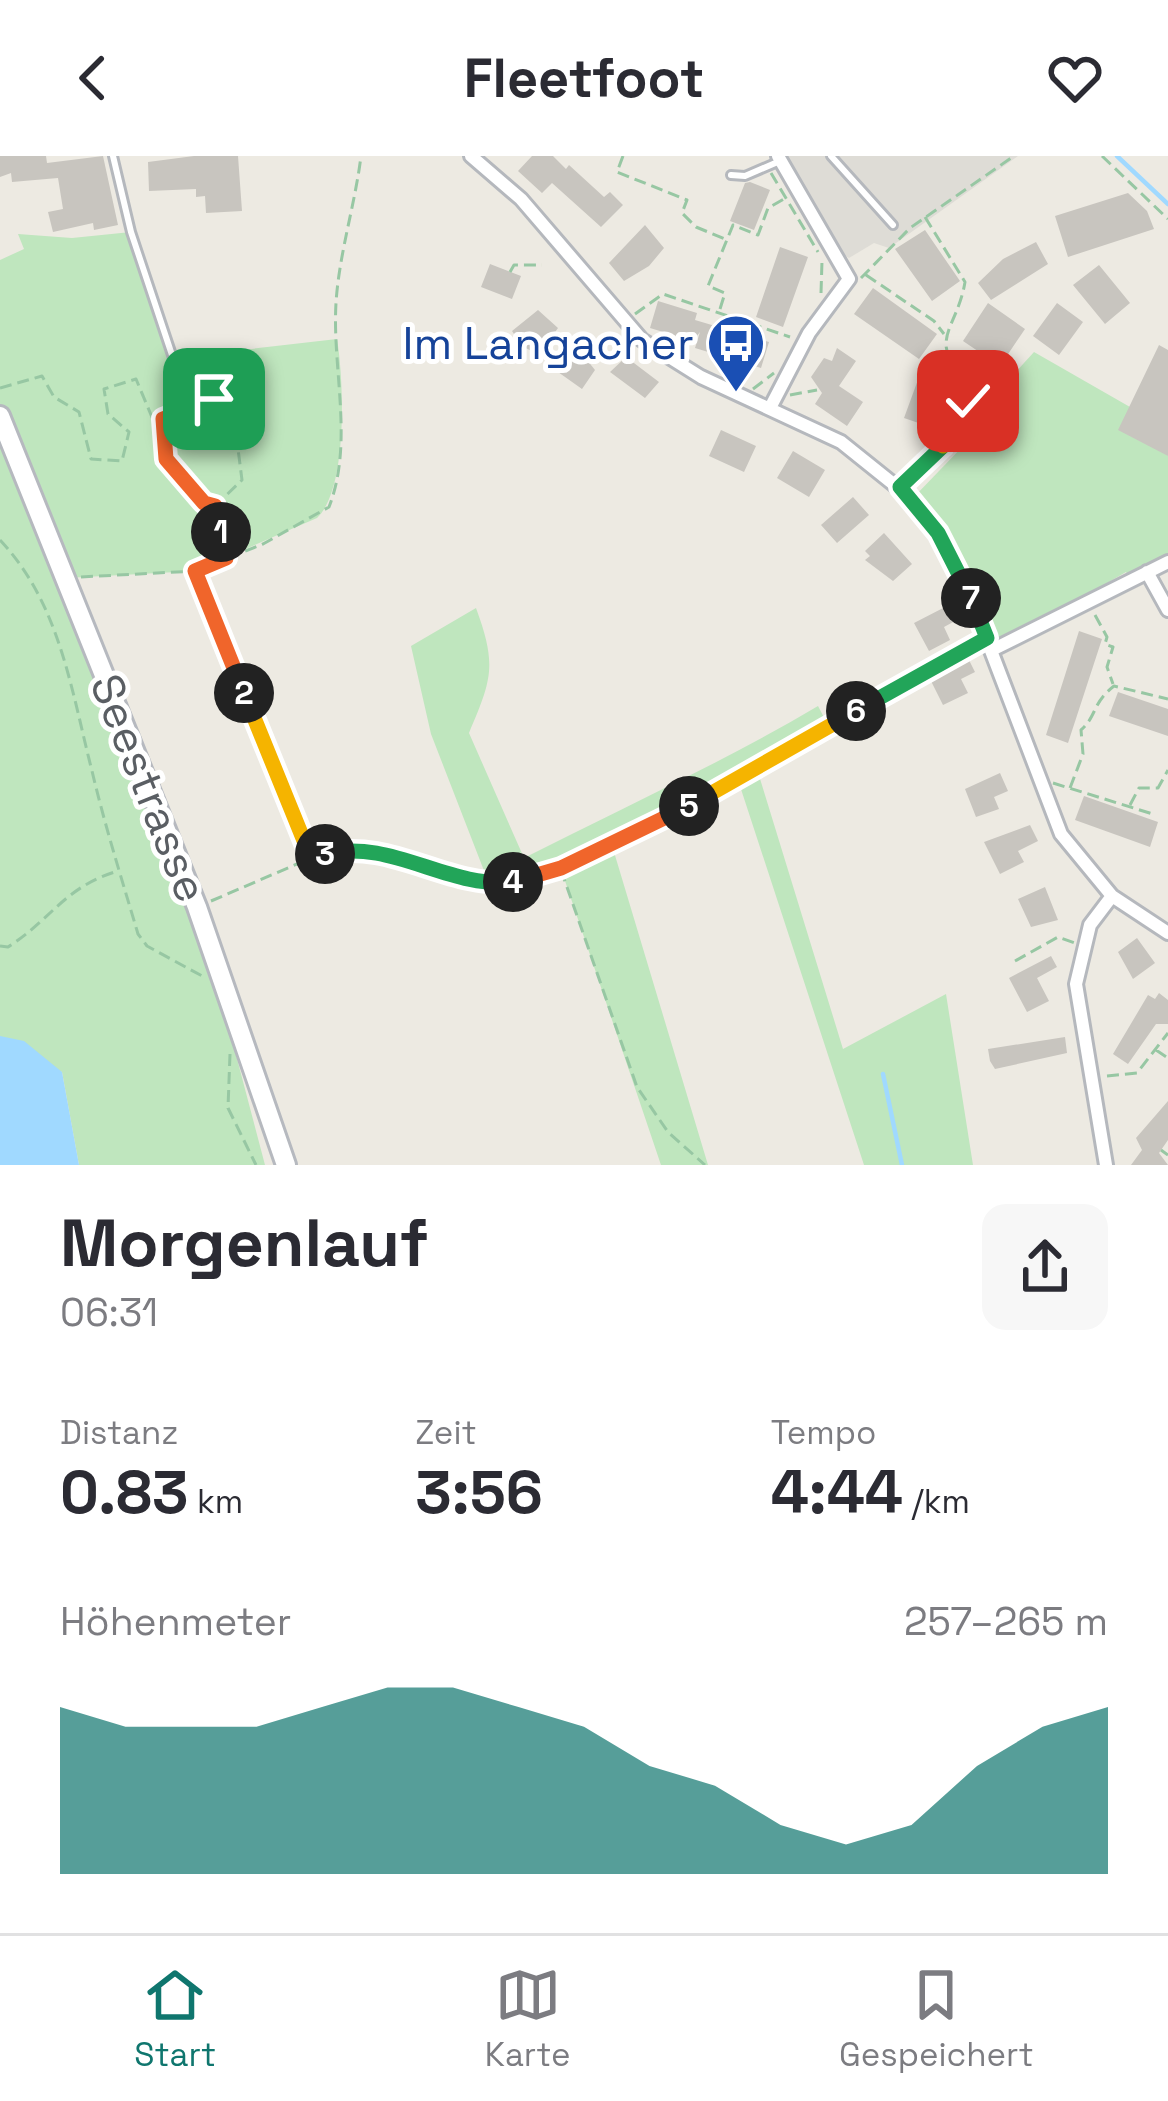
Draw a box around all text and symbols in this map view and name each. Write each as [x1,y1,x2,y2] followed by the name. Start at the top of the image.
[464,44,704,113] text: Fleetfoot
[60,45,126,111] icon: back
[1042,45,1108,111] icon: heart
[705,312,767,394] bus stop icon: Im Langacher
[402,315,694,372] place label: Im Langacher
[163,348,265,450] pin
[917,350,1019,452] pin
[181,366,247,432] icon: arrive
[935,368,1001,434] icon: check
[191,502,251,562] pin: 1
[214,511,228,553] text: 1
[941,568,1001,628] pin: 7
[962,577,980,619] text: 7
[214,663,274,723] pin: 2
[77,666,221,910] street label: Seestrasse
[234,672,254,714] text: 2
[826,681,886,741] pin: 6
[846,690,866,732] text: 6
[659,776,719,836] pin: 5
[679,785,699,827] text: 5
[295,824,355,884] pin: 3
[315,833,335,875] text: 3
[483,852,543,912] pin: 4
[503,861,524,903] text: 4
[60,1201,429,1285] text: Morgenlauf
[982,1204,1108,1330] button: share
[60,1288,158,1337] text: 06:31
[60,1412,178,1454] text: Distanz
[415,1412,477,1454] text: Zeit
[771,1412,876,1454] text: Tempo
[60,1454,189,1531] text: 0.83
[415,1454,543,1531] text: 3:56
[771,1454,903,1531] text: 4:44
[189,1481,243,1523] text: km
[903,1481,970,1523] text: /km
[60,1597,291,1646] text: Höhenmeter
[904,1597,1108,1646] text: 257–265 m
[134,1962,216,2076] tab: Start
[485,1962,570,2076] tab: Karte
[839,1962,1034,2076] tab: Gespeichert

